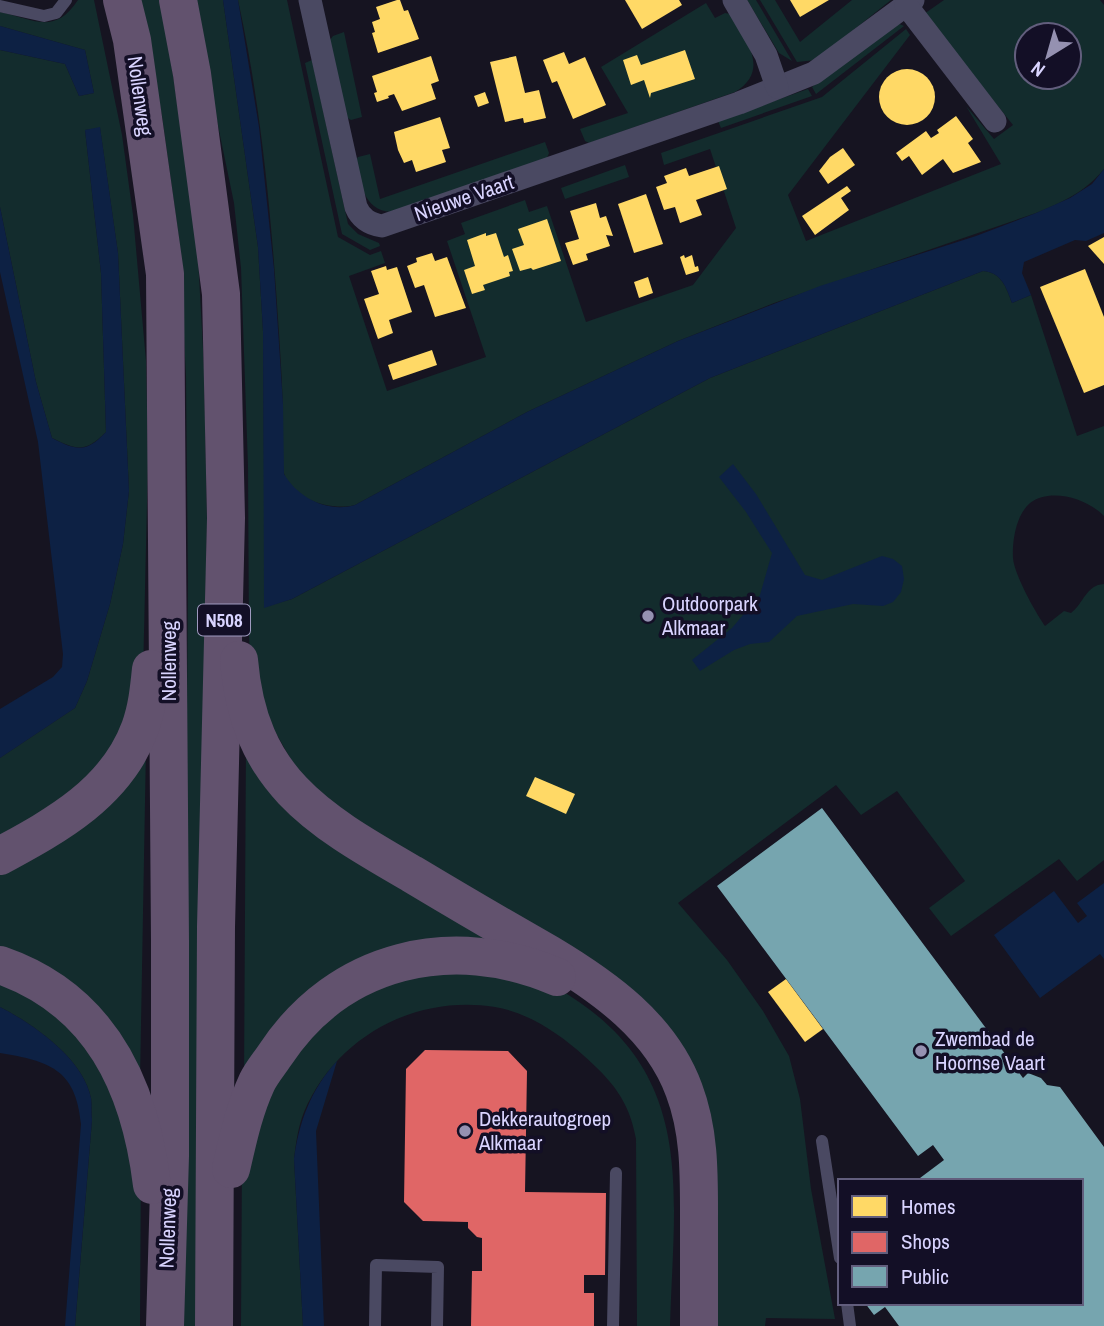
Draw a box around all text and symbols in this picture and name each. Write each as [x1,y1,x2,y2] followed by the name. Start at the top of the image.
[1013,21,1083,91] north arrow
[121,54,161,138] street label: Nollenweg
[1025,56,1050,83] text: N
[410,167,517,228] street label: Nieuwe Vaart
[661,589,758,642] place label: Outdoorpark Alkmaar
[198,604,250,636] road number: N508
[640,608,656,624] marker: Outdoorpark Alkmaar
[154,620,183,701] street label: Nollenweg
[935,1024,1045,1077] place label: Zwembad de Hoornse Vaart
[913,1043,929,1059] marker: Zwembad de Hoornse Vaart
[478,1104,611,1157] place label: Dekkerautogroep Alkmaar
[457,1123,473,1139] marker: Dekkerautogroep Alkmaar
[838,1179,1083,1305] legend
[152,1187,183,1269] street label: Nollenweg
[901,1192,956,1221] text: Homes
[901,1227,950,1256] text: Shops
[901,1262,949,1291] text: Public

